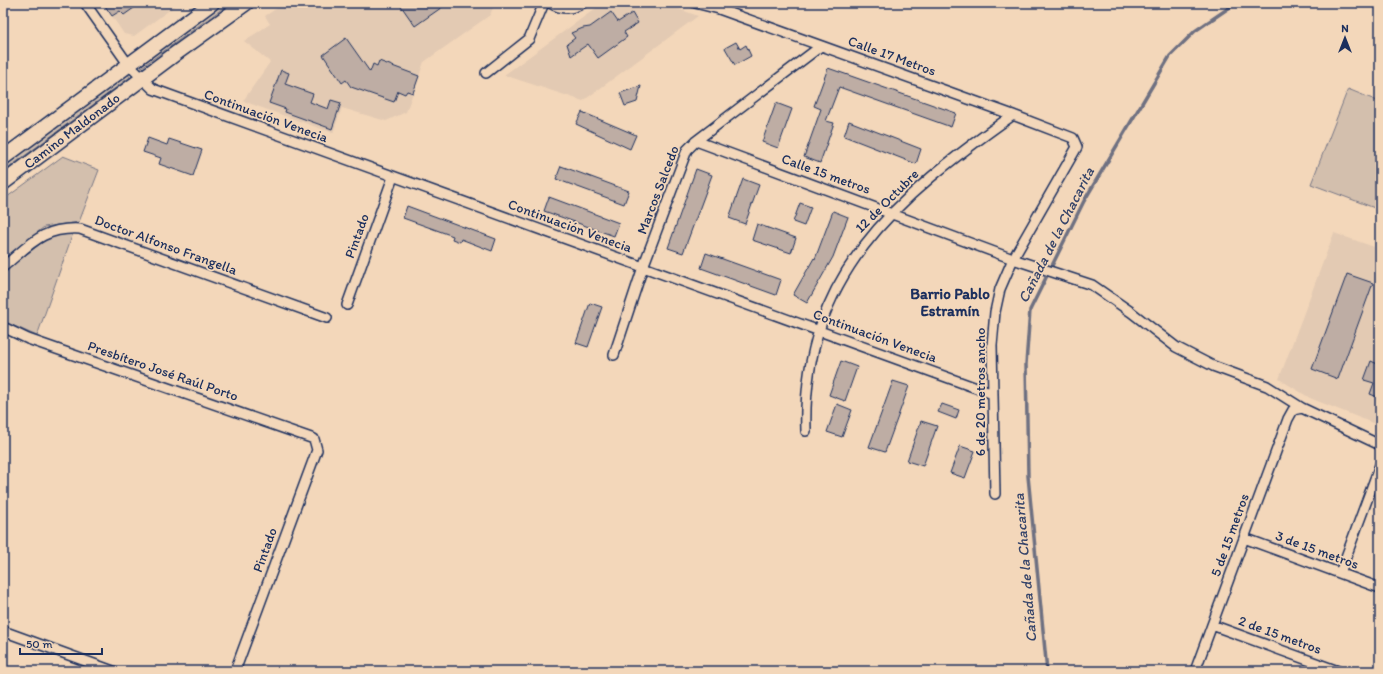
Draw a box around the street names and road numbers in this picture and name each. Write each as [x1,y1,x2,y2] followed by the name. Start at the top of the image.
[846,32,938,80] street label: Calle 17 Metros
[202,86,331,147] street label: Continuación Venecia
[21,89,123,173] street label: Camino Maldonado
[633,143,683,237] street label: Marcos Salcedo
[779,150,873,198] street label: Calle 15 metros
[852,165,923,236] street label: 12 de Octubre
[506,196,635,257] street label: Continuación Venecia
[92,211,240,279] street label: Doctor Alfonso Frangella
[341,211,373,261] street label: Pintado
[811,306,940,367] street label: Continuación Venecia
[972,328,989,456] street label: 6 de 20 metros ancho
[85,337,241,405] street label: Presbítero José Raúl Porto
[1207,491,1253,579] street label: 5 de 15 metros
[249,525,281,575] street label: Pintado
[1273,527,1361,573] street label: 3 de 15 metros
[1236,612,1324,658] street label: 2 de 15 metros

